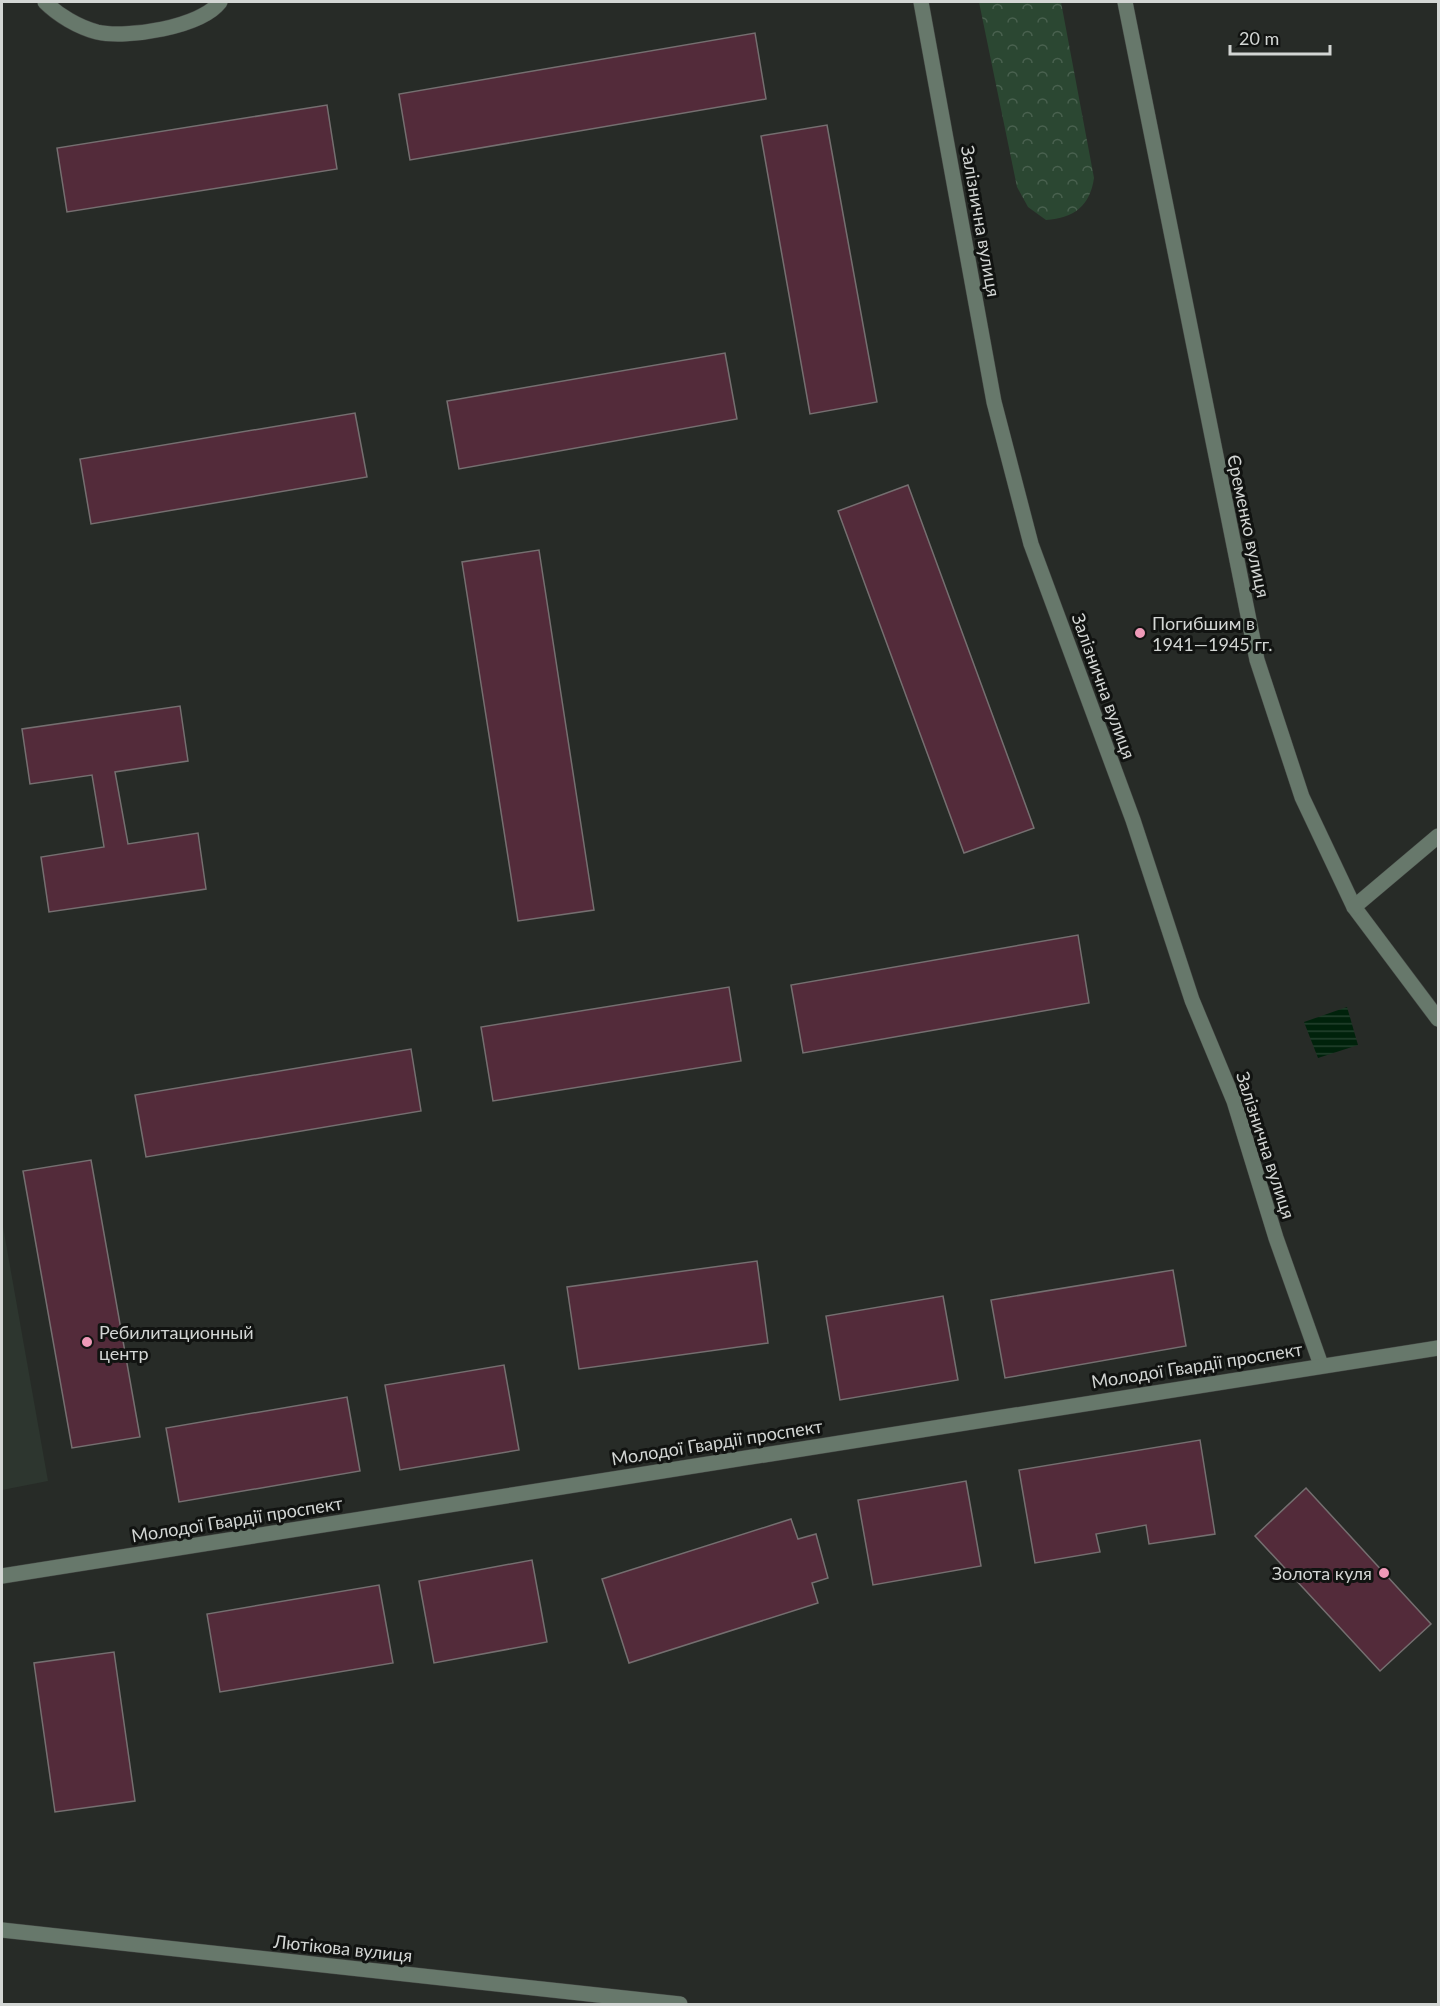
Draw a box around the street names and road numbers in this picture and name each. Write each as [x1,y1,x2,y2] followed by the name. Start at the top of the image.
[957,144,1005,298] street label: Залізнична вулиця
[1223,453,1275,599] street label: Єременко вулиця
[1067,610,1141,762] street label: Залізнична вулиця
[1232,1069,1300,1221] street label: Залізнична вулиця
[1090,1337,1304,1393] street label: Молодої Гвардії проспект
[610,1414,824,1470] street label: Молодої Гвардії проспект
[130,1491,344,1547] street label: Молодої Гвардії проспект
[271,1930,414,1966] street label: Лютікова вулиця

